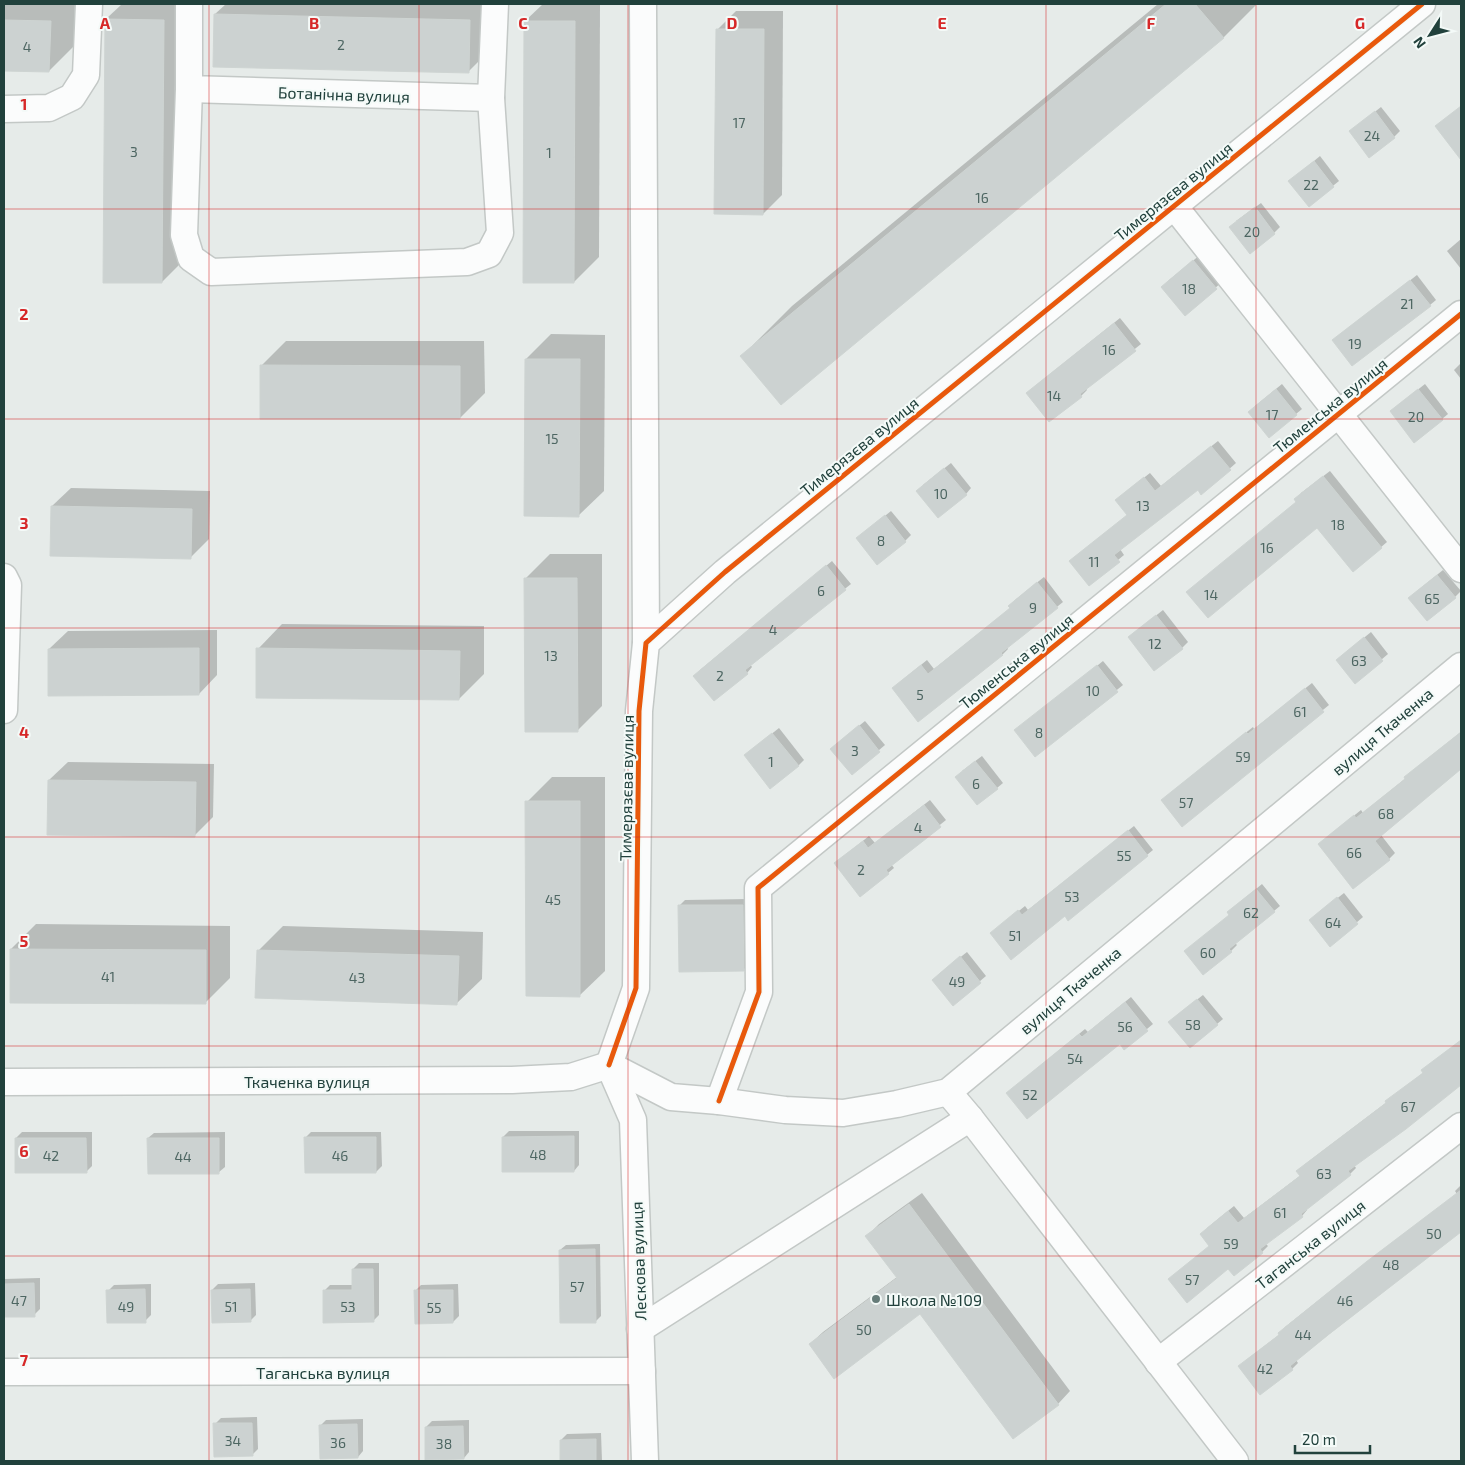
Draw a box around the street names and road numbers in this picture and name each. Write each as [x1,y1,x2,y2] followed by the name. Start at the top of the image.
[278,82,410,107] street label: Ботанічна вулиця
[1110,138,1237,245] street label: Тимерязєва вулиця
[1269,353,1391,458] street label: Тюменська вулиця
[796,393,923,500] street label: Тимерязєва вулиця
[955,609,1077,714] street label: Тюменська вулиця
[1328,683,1437,780] street label: вулиця Ткаченка
[615,715,638,861] street label: Тимерязєва вулиця
[1016,942,1125,1039] street label: вулиця Ткаченка
[244,1072,370,1092] street label: Ткаченка вулиця
[1251,1195,1369,1294] street label: Таганська вулиця
[626,1201,651,1321] street label: Лескова вулиця
[256,1363,390,1383] street label: Таганська вулиця

